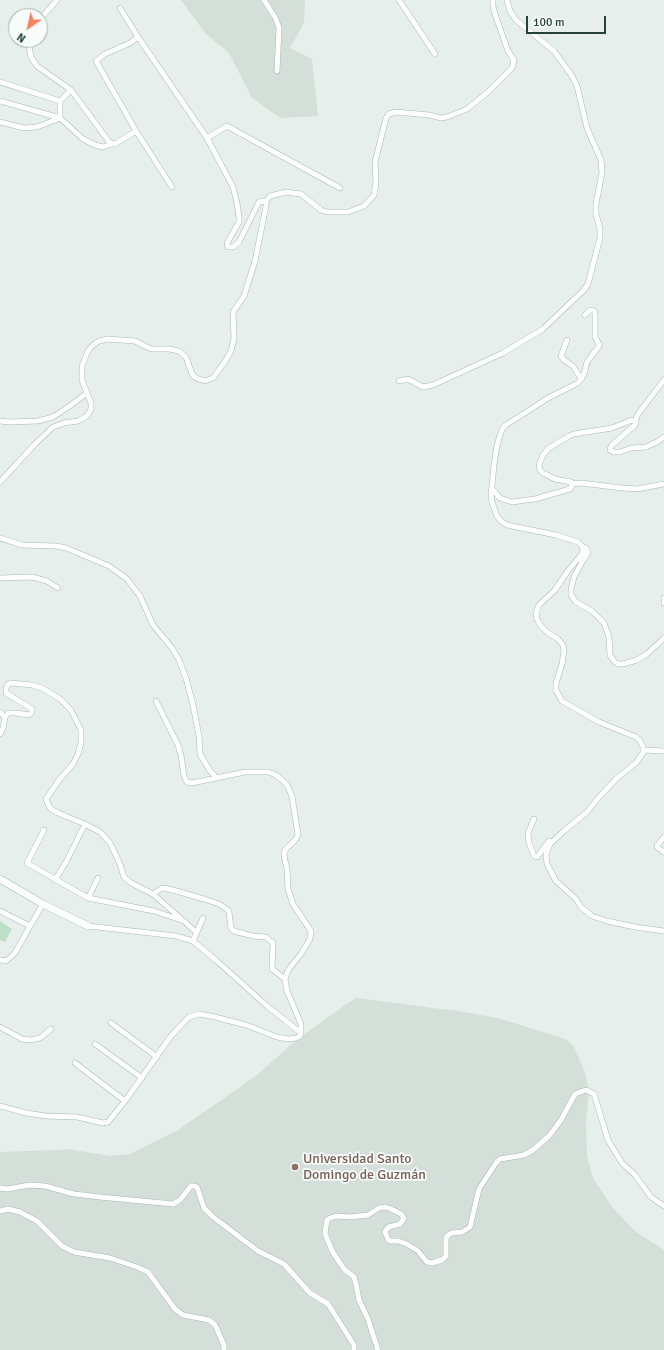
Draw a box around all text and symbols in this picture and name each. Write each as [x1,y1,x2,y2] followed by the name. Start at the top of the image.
[8,8,48,48] north arrow
[528,8,608,34] scale bar
[533,15,565,30] text: 100 m
[15,30,28,45] text: N
[303,1151,426,1184] place label: Universidad Santo Domingo de Guzmán
[290,1162,300,1172] marker: Universidad Santo Domingo de Guzmán

